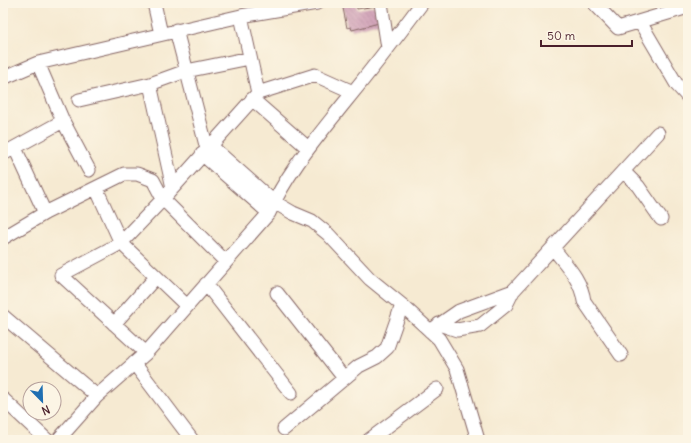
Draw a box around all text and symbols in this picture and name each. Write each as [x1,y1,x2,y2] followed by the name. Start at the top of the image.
[541,22,632,48] scale bar
[547,28,576,43] text: 50 m
[22,381,62,421] north arrow
[40,402,52,418] text: N

